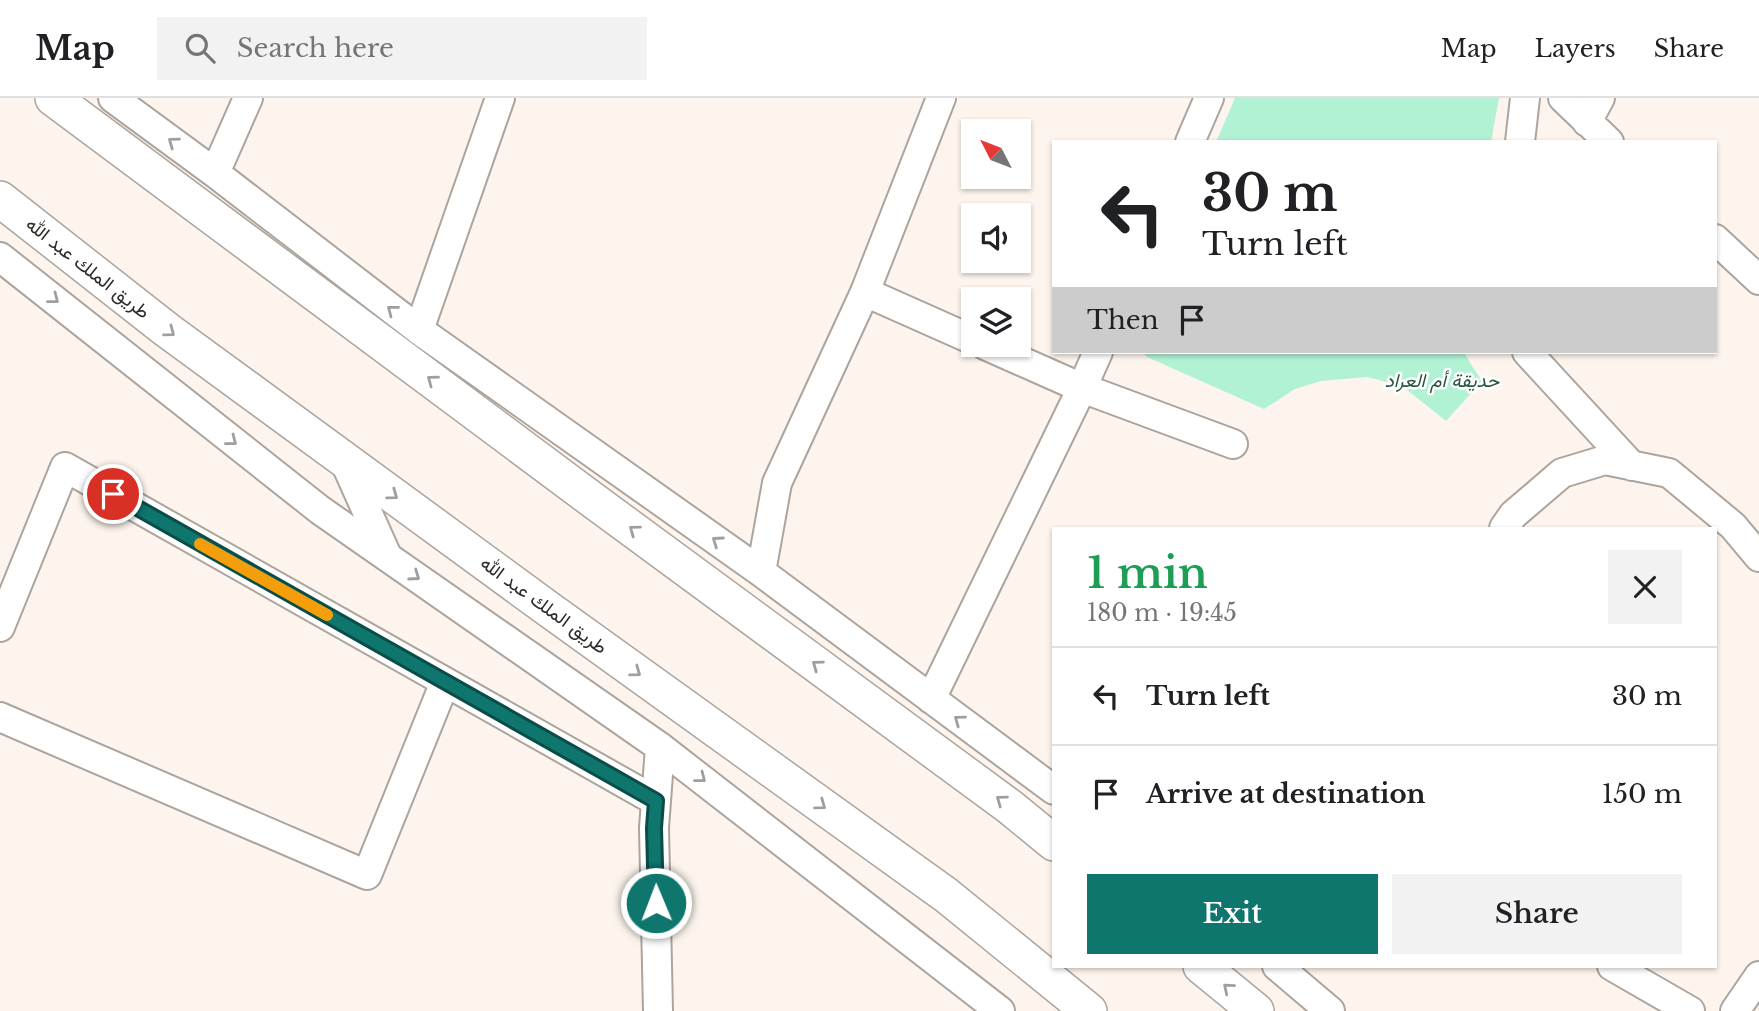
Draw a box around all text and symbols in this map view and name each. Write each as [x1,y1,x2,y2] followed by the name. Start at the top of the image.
[157,17,647,80] search box
[35,28,115,69] text: Map
[181,29,219,67] icon: search
[237,32,394,64] text: Search here
[1441,34,1497,63] text: Map
[1535,34,1616,63] text: Layers
[1654,34,1724,63] text: Share
[961,119,1031,189] north arrow
[961,119,1031,357] map controls
[168,137,180,150] one-way arrow
[1202,163,1337,224] text: 30 m
[1087,168,1178,259] icon: left
[961,203,1031,273] button: sound
[21,212,155,324] street label: طريق الملك عبد الله
[1202,224,1348,264] text: Turn left
[961,287,1031,357] button: layers
[46,291,58,304] one-way arrow
[1173,301,1211,339] icon: arrive
[1087,304,1159,336] text: Then
[388,305,400,318] one-way arrow
[162,323,174,336] one-way arrow
[1385,369,1501,393] park label: حديقة أم العراد
[427,376,440,388] one-way arrow
[224,432,237,445] one-way arrow
[83,464,143,524] pin
[94,475,132,513] icon: arrive
[385,487,398,499] one-way arrow
[629,526,642,539] one-way arrow
[712,537,725,549] one-way arrow
[1087,547,1208,599] text: 1 min
[1608,550,1682,624] button: close
[476,551,612,659] street label: طريق الملك عبد الله
[407,568,420,580] one-way arrow
[1087,599,1237,627] text: 180 m · 19:45
[812,661,825,674] one-way arrow
[628,664,641,676] one-way arrow
[1087,677,1125,715] icon: left
[1146,680,1270,712] text: Turn left
[1612,680,1682,712] text: 30 m
[954,716,967,728] one-way arrow
[693,769,705,782] one-way arrow
[1087,775,1125,813] icon: arrive
[1146,778,1426,810] text: Arrive at destination
[1602,778,1682,810] text: 150 m
[996,796,1008,808] one-way arrow
[813,797,826,809] one-way arrow
[619,866,693,940] position arrow
[1087,874,1378,954] button: Exit
[1392,874,1682,954] button: Share
[1224,984,1236,997] one-way arrow

